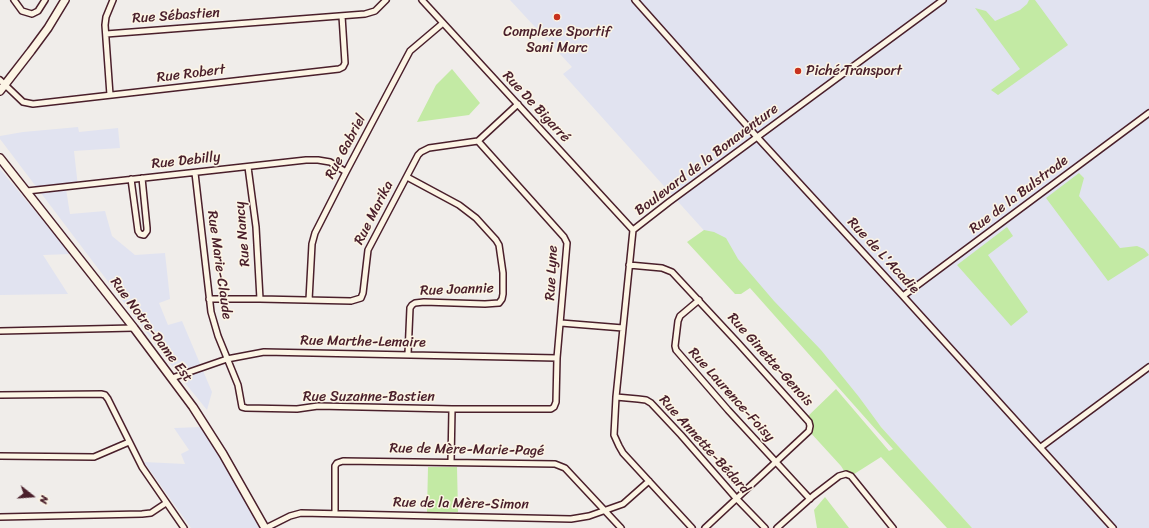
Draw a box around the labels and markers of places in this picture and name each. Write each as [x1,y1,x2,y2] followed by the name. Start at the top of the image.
[552,12,562,22] marker: Complexe Sportif Sani Marc
[503,24,611,56] place label: Complexe Sportif Sani Marc
[806,63,902,79] place label: Piché Transport
[793,66,803,76] marker: Piché Transport

